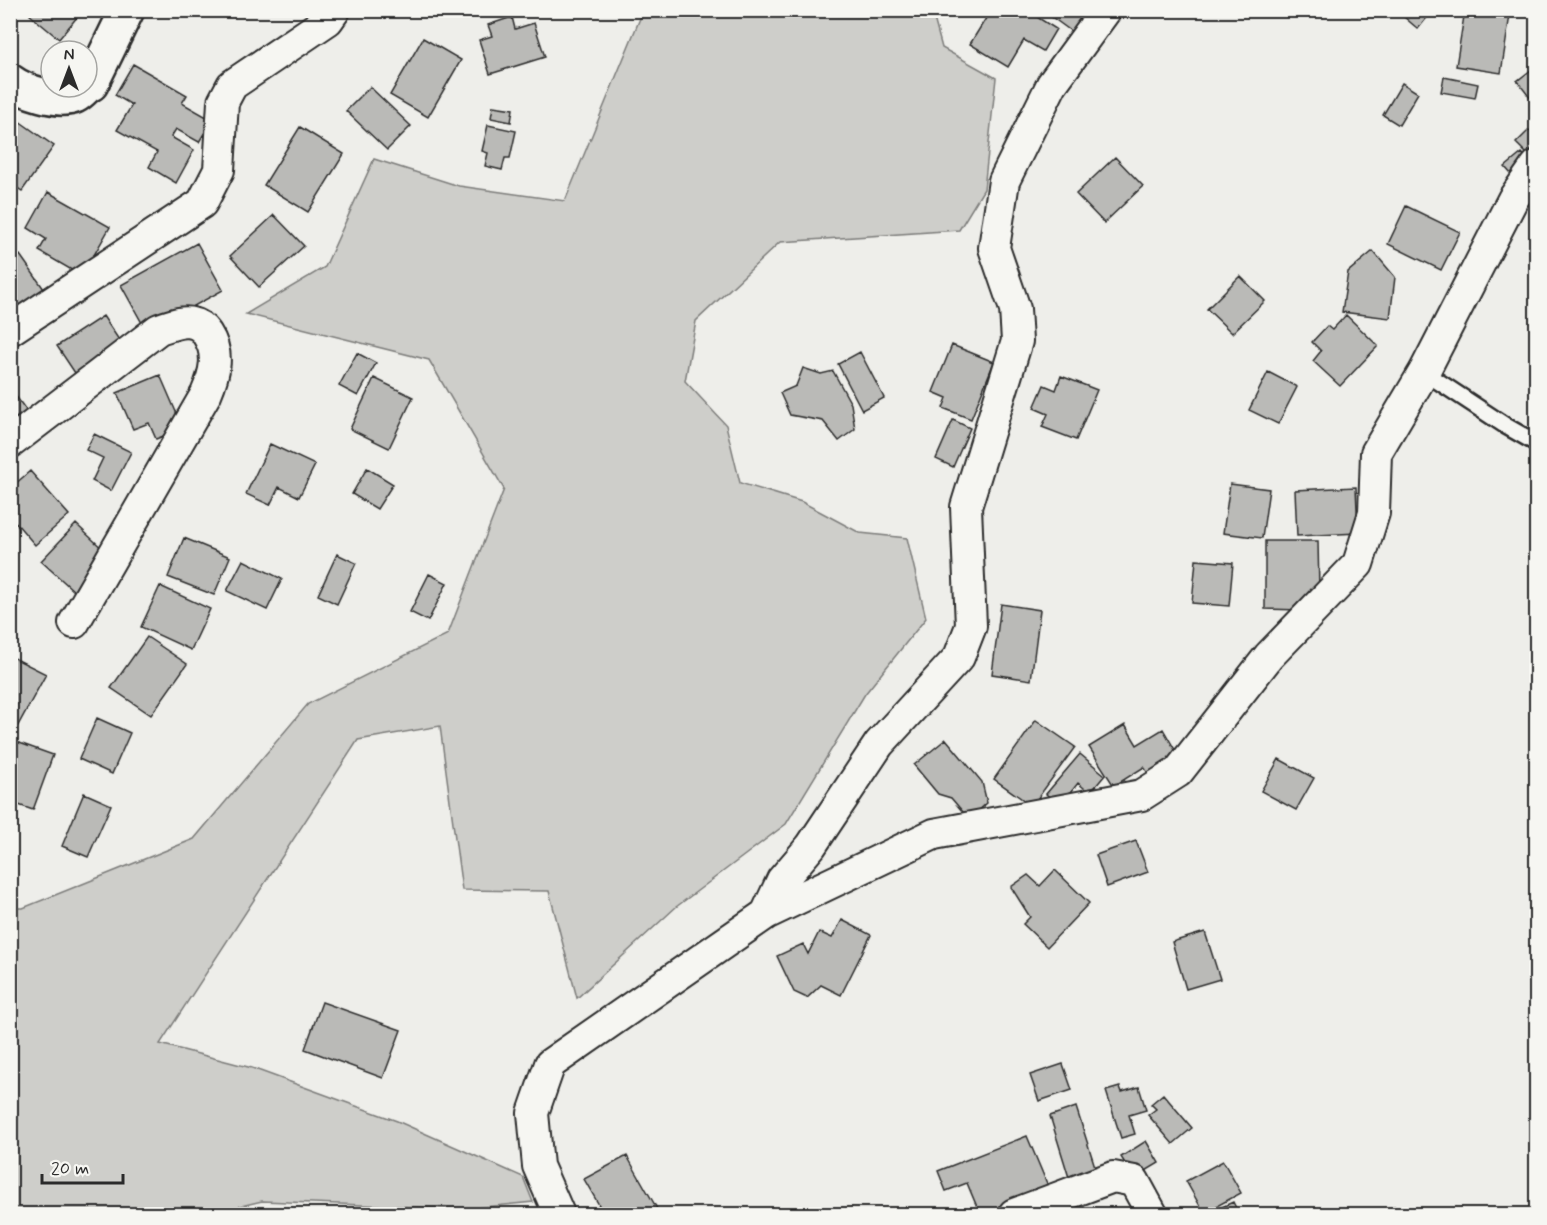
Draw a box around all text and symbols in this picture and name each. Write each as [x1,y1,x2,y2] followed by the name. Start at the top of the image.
[39,39,99,99] north arrow
[64,45,74,66] text: N
[42,1147,123,1185] scale bar
[51,1157,89,1181] text: 20 m

